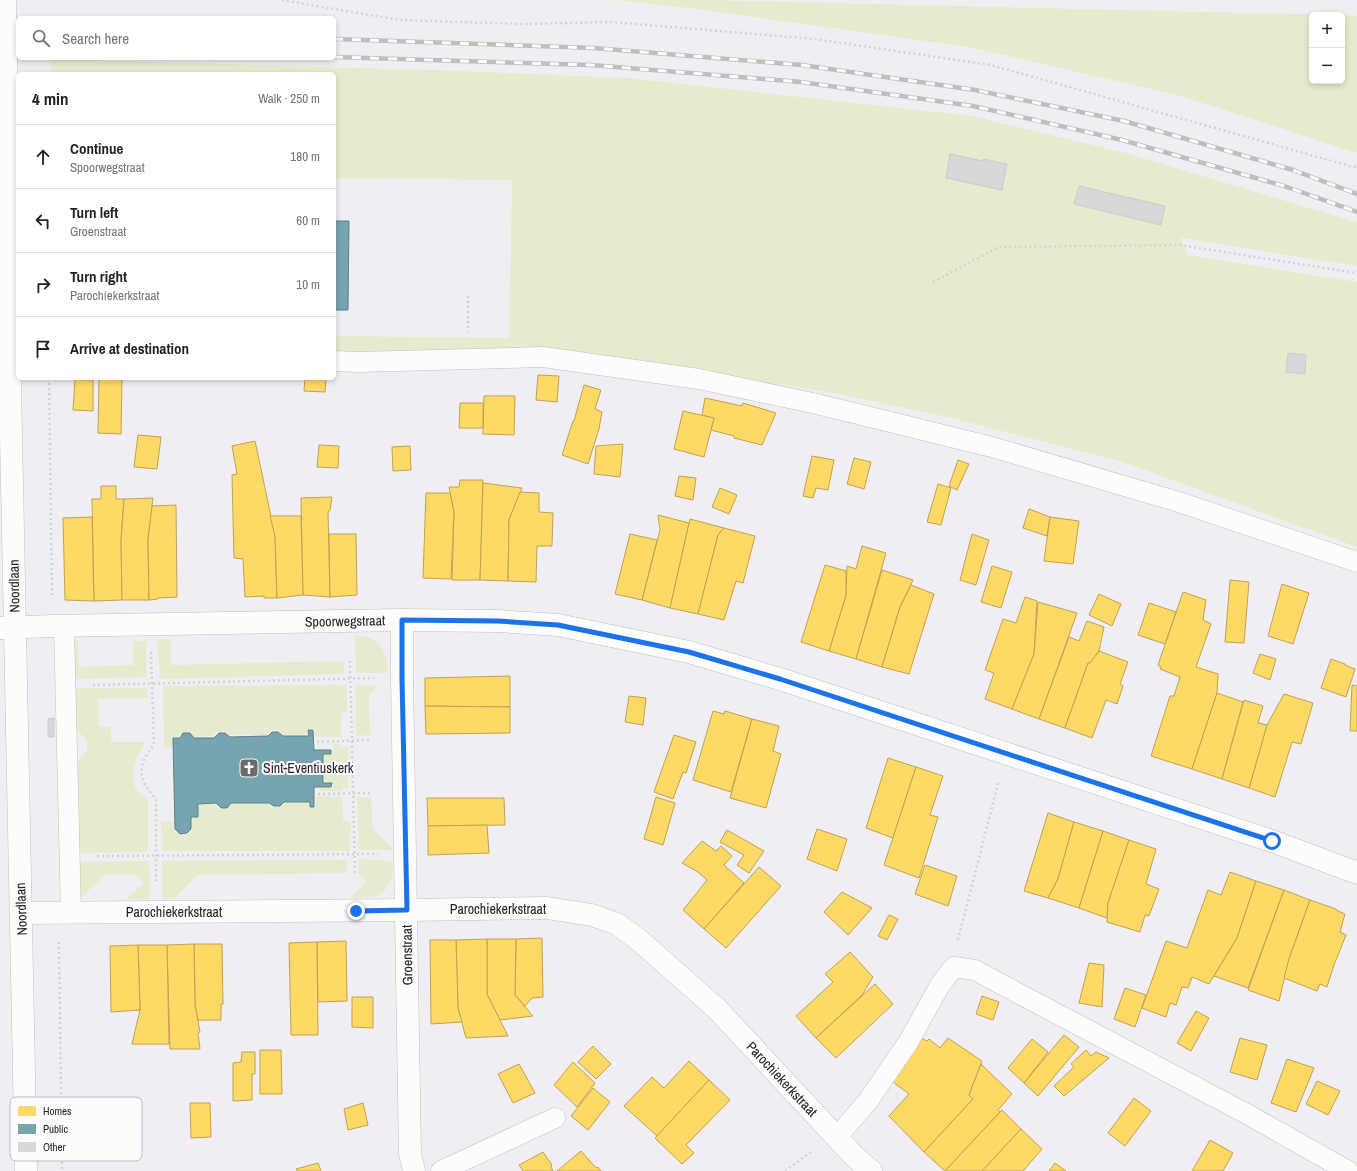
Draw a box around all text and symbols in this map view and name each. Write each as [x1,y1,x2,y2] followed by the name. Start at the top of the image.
[1309,12,1345,84] map controls
[1309,12,1345,48] button: +
[16,16,336,60] search box
[30,27,52,49] icon: search
[62,28,129,49] text: Search here
[1309,48,1345,84] button: −
[32,87,68,110] text: 4 min
[258,90,320,107] text: Walk · 250 m
[70,138,123,159] text: Continue
[32,146,54,168] icon: ahead
[290,148,320,165] text: 180 m
[70,159,145,176] text: Spoorwegstraat
[70,202,118,223] text: Turn left
[32,210,54,232] icon: left
[296,212,320,229] text: 60 m
[70,223,126,240] text: Groenstraat
[70,266,127,287] text: Turn right
[32,274,54,296] icon: right
[296,276,320,293] text: 10 m
[70,287,159,304] text: Parochiekerkstraat
[32,338,54,360] icon: arrive
[70,338,189,359] text: Arrive at destination
[5,559,23,613] street label: Noordlaan
[305,611,385,631] street label: Spoorwegstraat
[238,757,260,779] church icon: Sint-Eventiuskerk
[263,759,354,777] place label: Sint-Eventiuskerk
[1263,832,1281,850] route start
[11,882,31,936] street label: Noordlaan
[450,900,546,918] street label: Parochiekerkstraat
[347,902,365,920] route end
[126,903,222,921] street label: Parochiekerkstraat
[397,925,417,985] street label: Groenstraat
[743,1038,821,1120] street label: Parochiekerkstraat
[10,1097,142,1161] legend
[43,1104,72,1118] text: Homes
[43,1122,69,1136] text: Public
[43,1140,66,1154] text: Other

